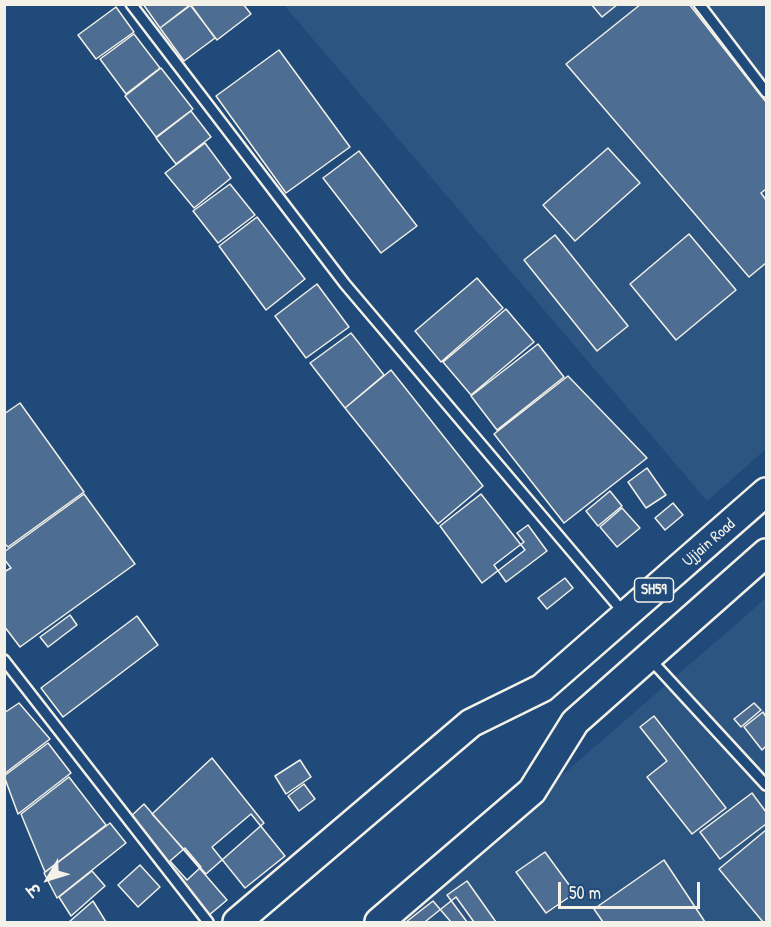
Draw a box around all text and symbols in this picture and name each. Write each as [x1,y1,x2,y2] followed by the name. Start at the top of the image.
[679,515,739,571] street label: Ujjain Road
[634,578,674,602] road number: SH59
[18,849,78,909] north arrow
[561,870,704,908] scale bar
[22,879,46,901] text: उ
[569,880,601,905] text: 50 m

